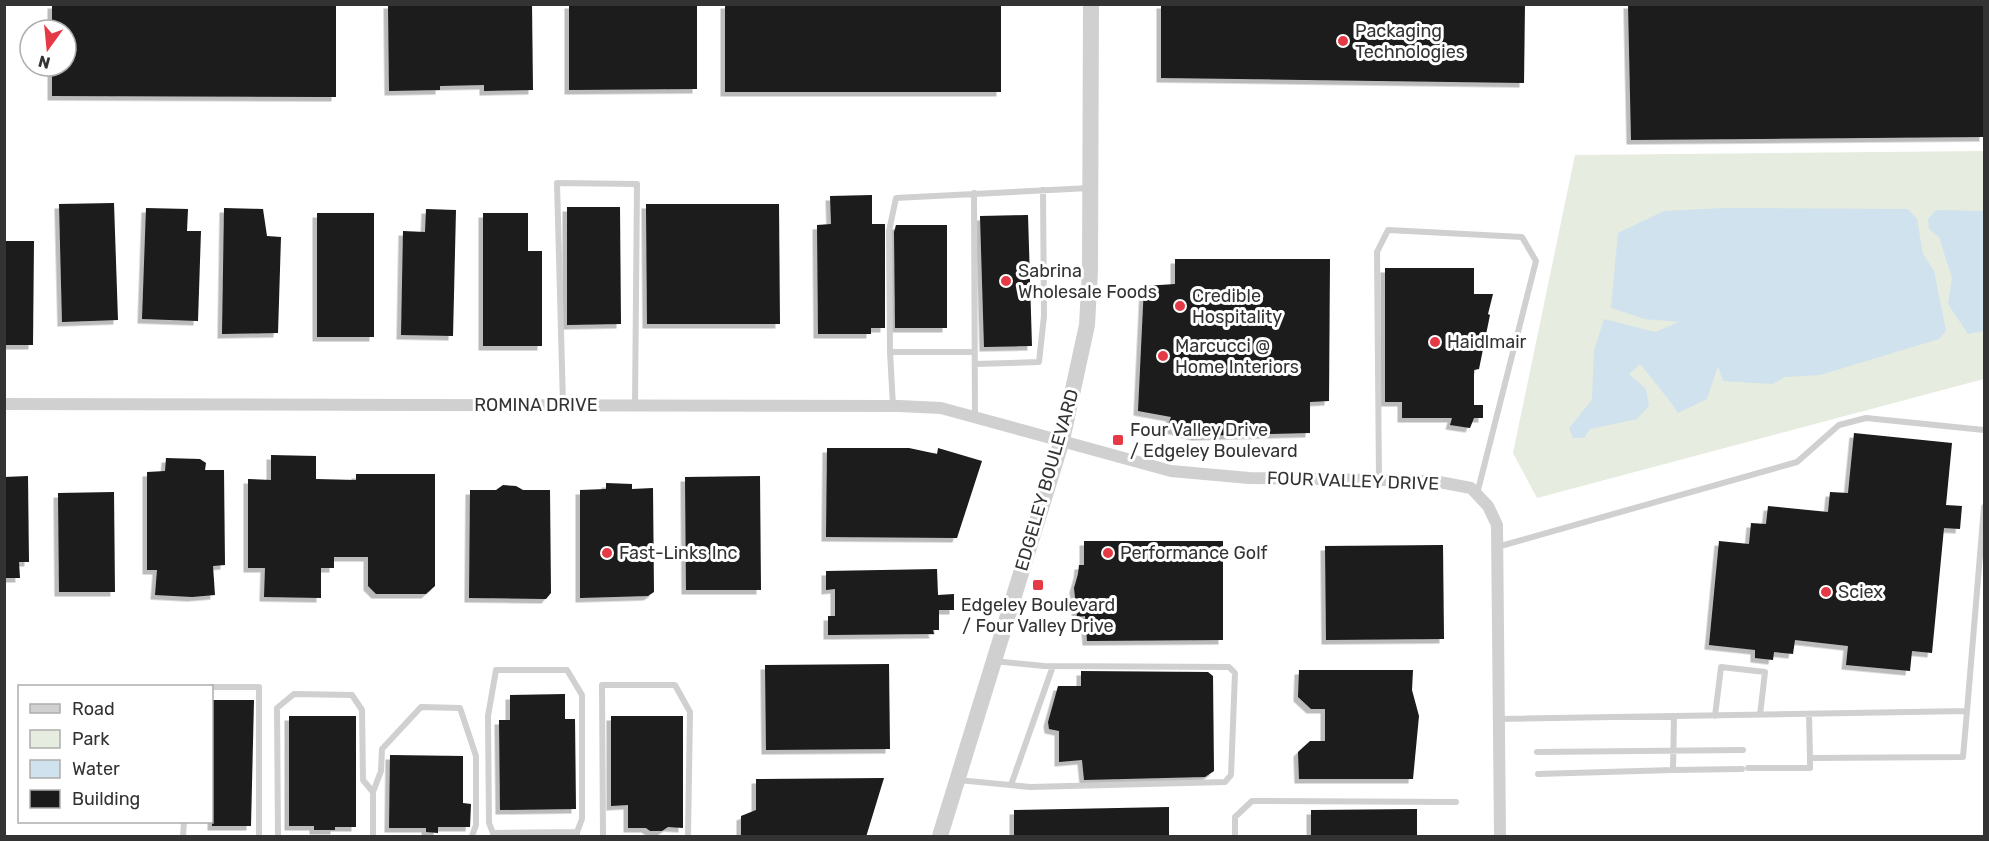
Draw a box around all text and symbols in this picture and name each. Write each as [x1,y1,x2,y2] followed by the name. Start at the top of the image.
[18,18,78,78] north arrow
[1355,20,1465,63] place label: Packaging Technologies
[1336,34,1350,48] marker: Packaging Technologies
[36,51,52,73] text: N
[1018,260,1157,303] place label: Sabrina Wholesale Foods
[999,274,1013,288] marker: Sabrina Wholesale Foods
[1192,285,1282,328] place label: Credible Hospitality
[1173,299,1187,313] marker: Credible Hospitality
[1447,331,1527,353] place label: Haidlmair
[1175,335,1299,378] place label: Marcucci @ Home Interiors
[1428,335,1442,349] marker: Haidlmair
[1156,349,1170,363] marker: Marcucci @ Home Interiors
[1011,387,1083,573] street label: EDGELEY BOULEVARD
[474,394,598,416] street label: ROMINA DRIVE
[1130,419,1298,462] place label: Four Valley Drive / Edgeley Boulevard
[1111,433,1125,447] marker: Four Valley Drive / Edgeley Boulevard
[1266,467,1440,495] street label: FOUR VALLEY DRIVE
[619,542,737,564] place label: Fast-Links Inc
[1120,542,1268,564] place label: Performance Golf
[600,546,614,560] marker: Fast-Links Inc
[1101,546,1115,560] marker: Performance Golf
[1031,578,1045,592] marker: Edgeley Boulevard / Four Valley Drive
[1838,581,1883,603] place label: Sciex
[1819,585,1833,599] marker: Sciex
[961,594,1115,637] place label: Edgeley Boulevard / Four Valley Drive
[18,685,213,823] legend
[72,698,115,720] text: Road
[72,728,110,750] text: Park
[72,758,120,780] text: Water
[72,788,140,810] text: Building

